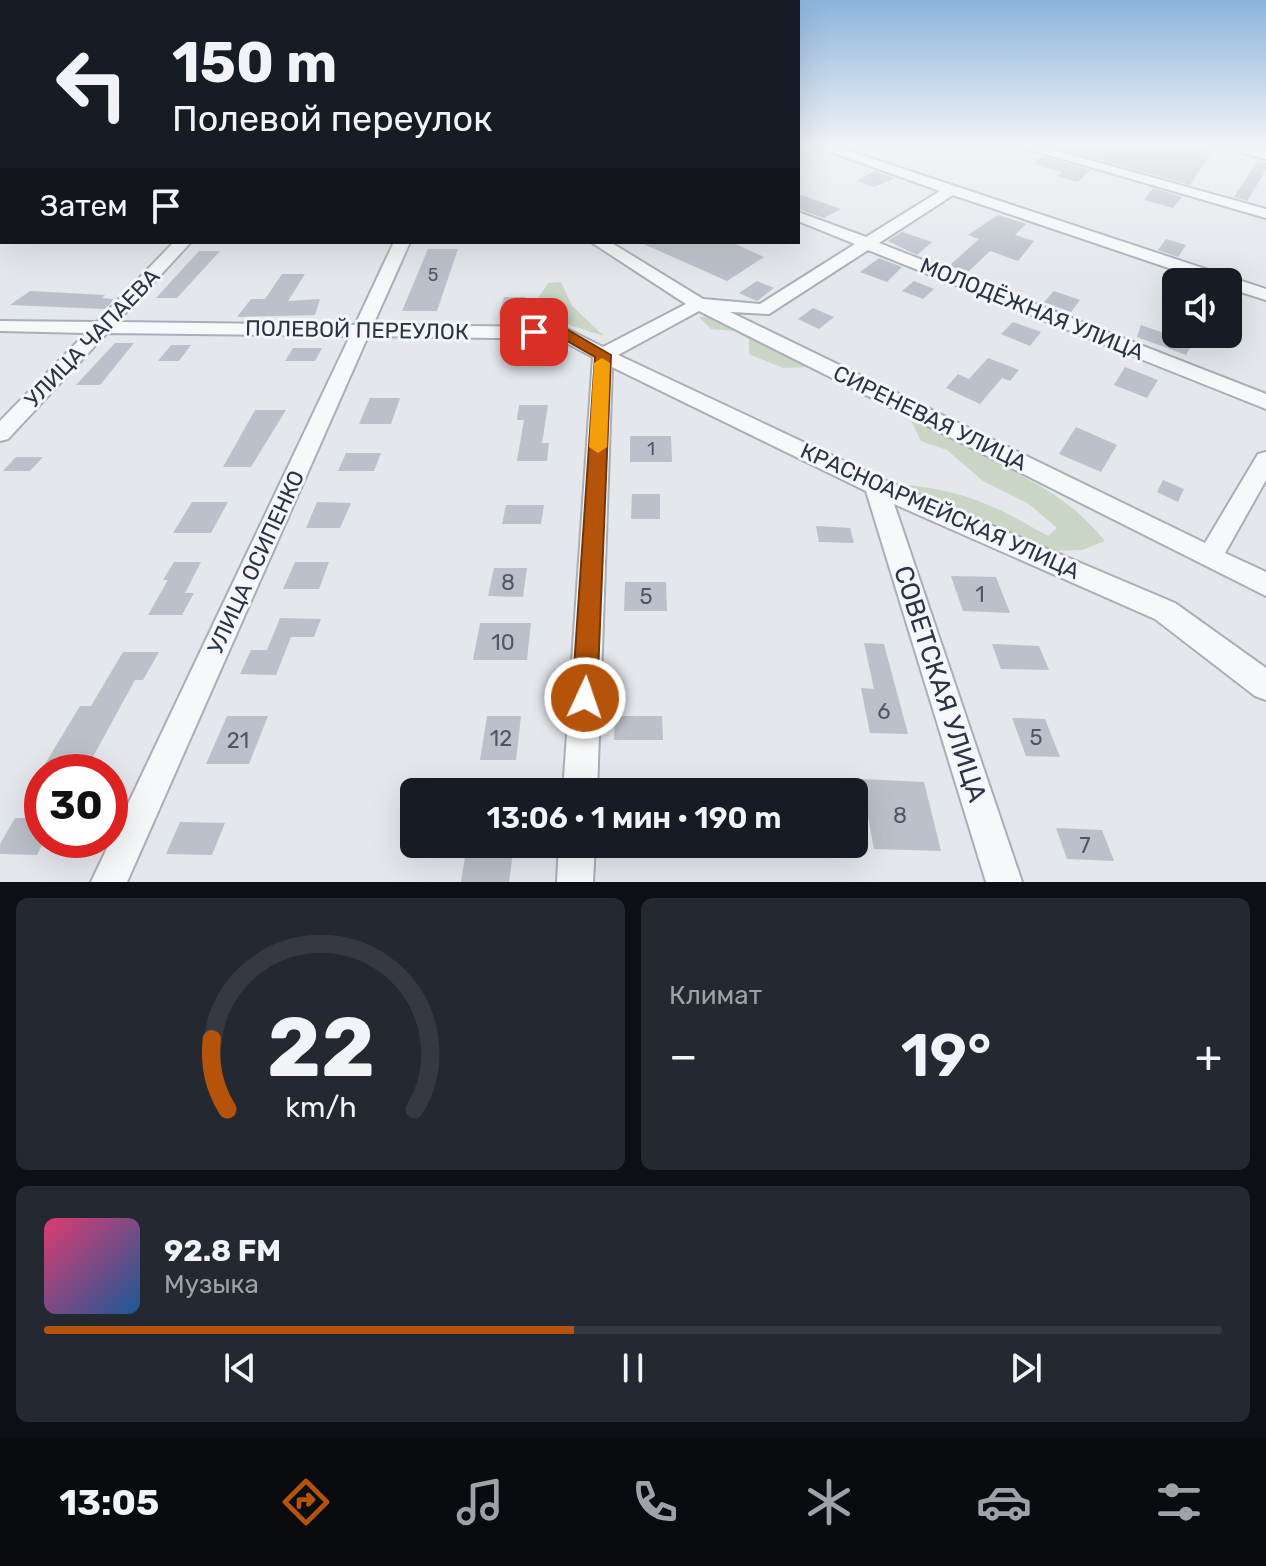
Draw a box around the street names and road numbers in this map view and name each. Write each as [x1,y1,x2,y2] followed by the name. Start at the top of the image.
[916,252,1148,366] street label: МОЛОДЁЖНАЯ УЛИЦА
[19,263,165,413] street label: УЛИЦА ЧАПАЕВА
[245,315,469,345] street label: ПОЛЕВОЙ ПЕРЕУЛОК
[829,359,1031,477] street label: СИРЕНЕВАЯ УЛИЦА
[796,437,1084,585] street label: КРАСНОАРМЕЙСКАЯ УЛИЦА
[202,466,310,658] street label: УЛИЦА ОСИПЕНКО
[887,562,993,806] street label: СОВЕТСКАЯ УЛИЦА

